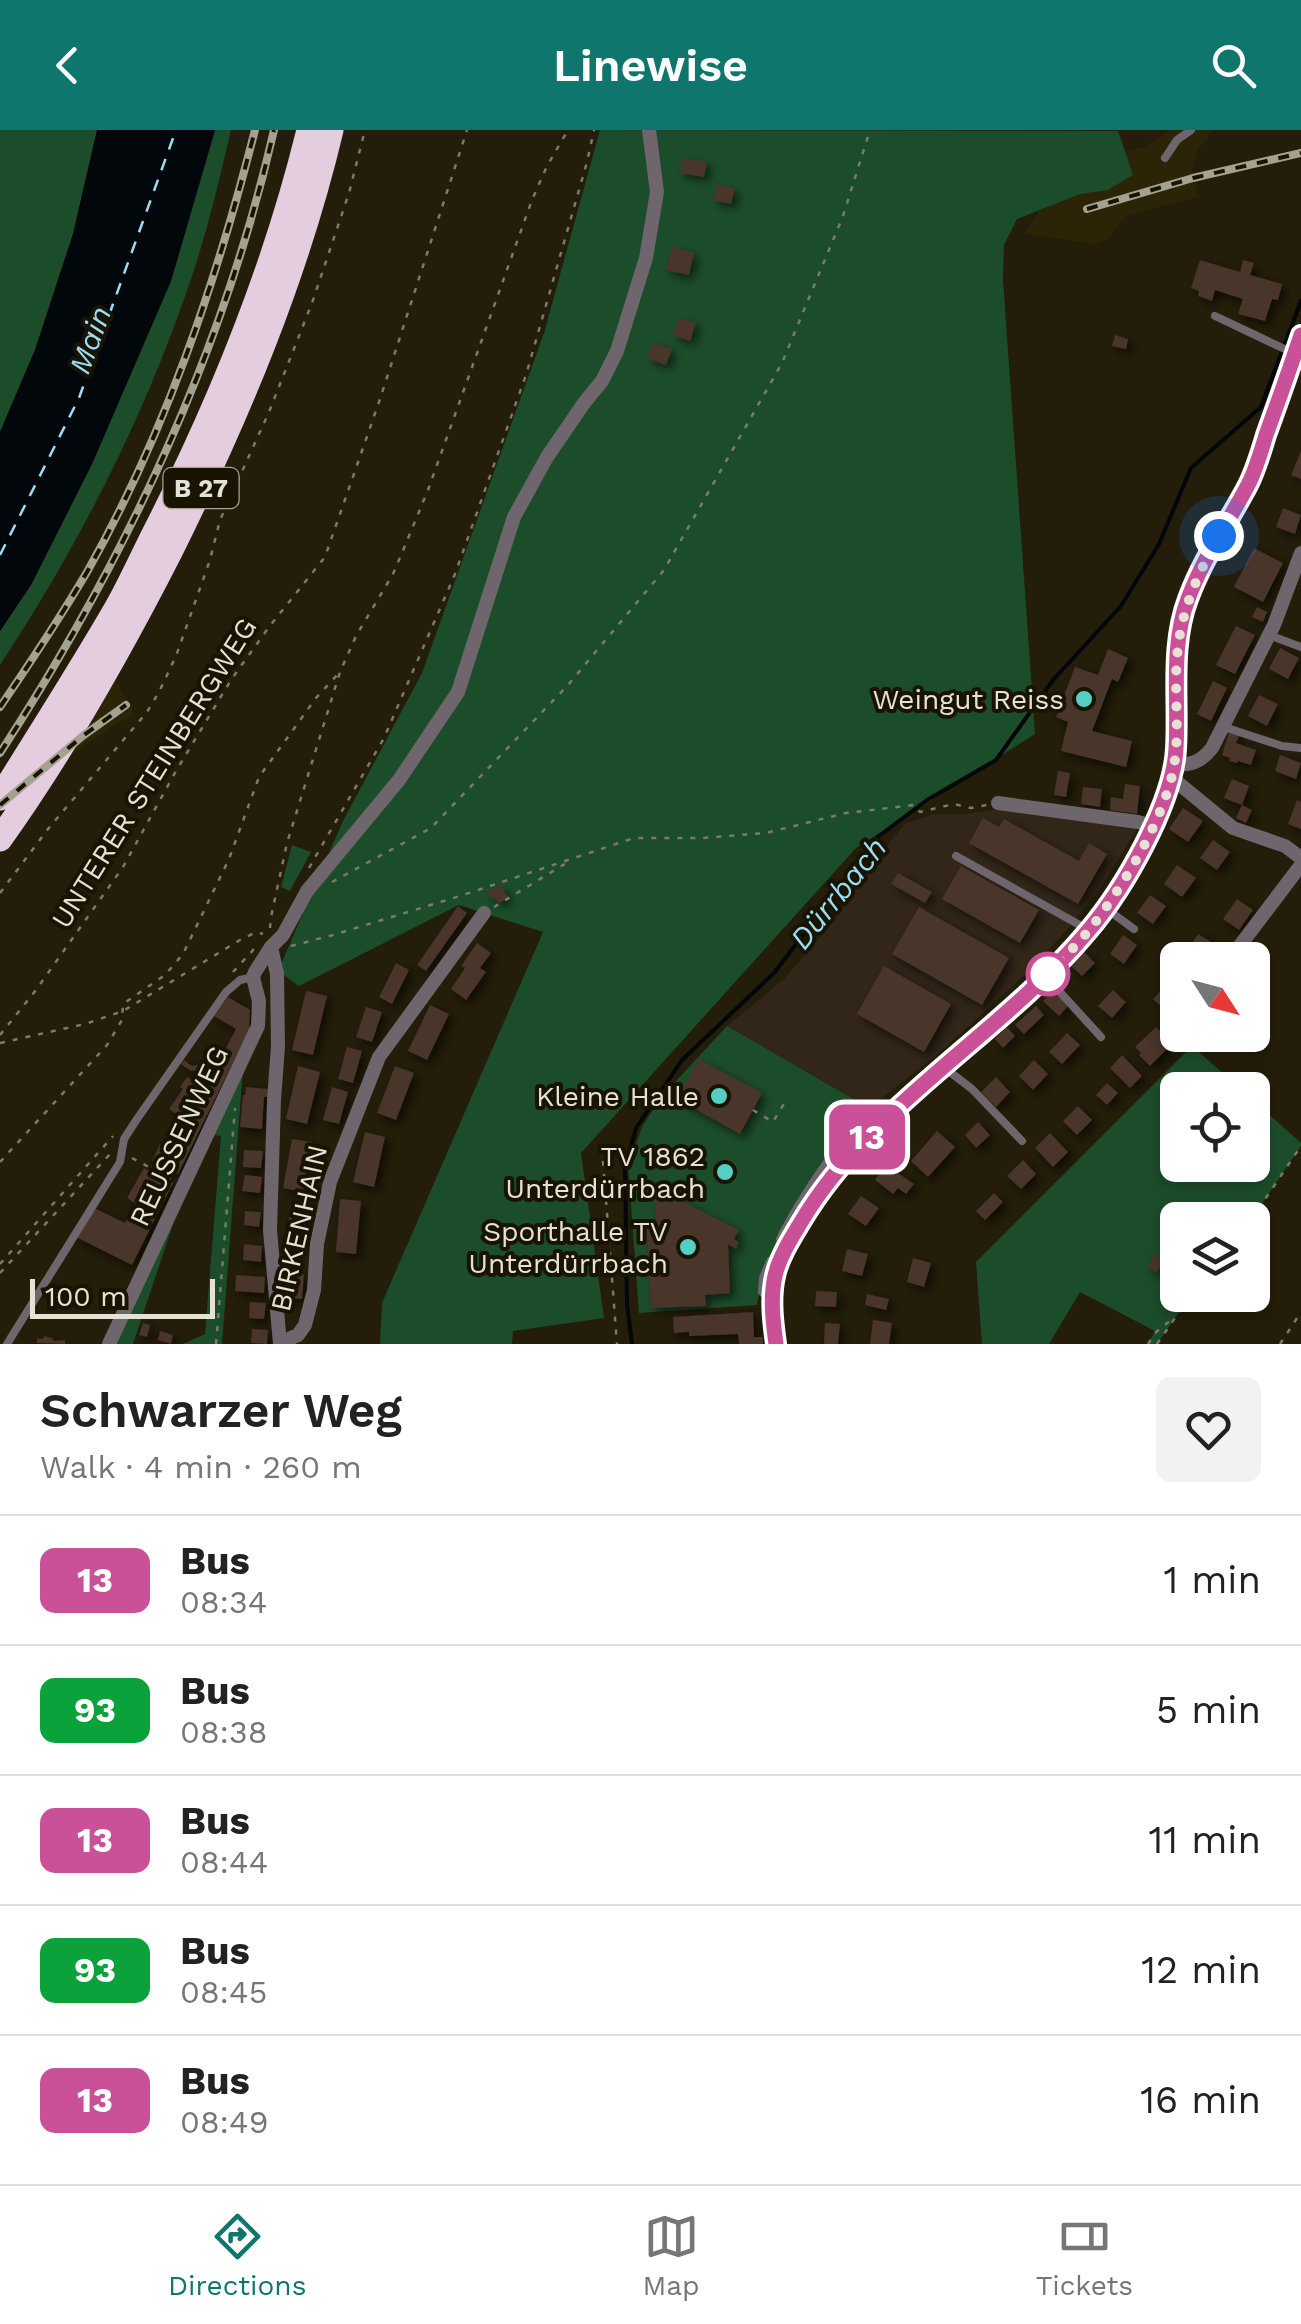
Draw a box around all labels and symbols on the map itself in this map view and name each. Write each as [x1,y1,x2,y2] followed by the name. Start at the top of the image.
[62,302,118,378] water label: Main
[164,468,238,508] road number: B 27
[1194,511,1244,561] your location
[45,612,263,934] street label: UNTERER STEINBERGWEG
[872,683,1064,716] place label: Weingut Reiss
[1073,688,1095,710] marker: Weingut Reiss
[782,830,894,956] water label: Dürrbach
[1160,942,1270,1052] north arrow
[1027,953,1069,995] unlabelled marker
[123,1041,235,1231] street label: REUSSENWEG
[536,1080,699,1113] place label: Kleine Halle
[708,1085,730,1107] marker: Kleine Halle
[822,1104,912,1170] line badge: 13
[505,1140,705,1205] place label: TV 1862 Unterdürrbach
[264,1142,334,1314] street label: BIRKENHAIN
[714,1161,736,1183] marker: TV 1862 Unterdürrbach
[468,1215,668,1280] place label: Sporthalle TV Unterdürrbach
[677,1236,699,1258] marker: Sporthalle TV Unterdürrbach
[30,1274,215,1318] scale bar

